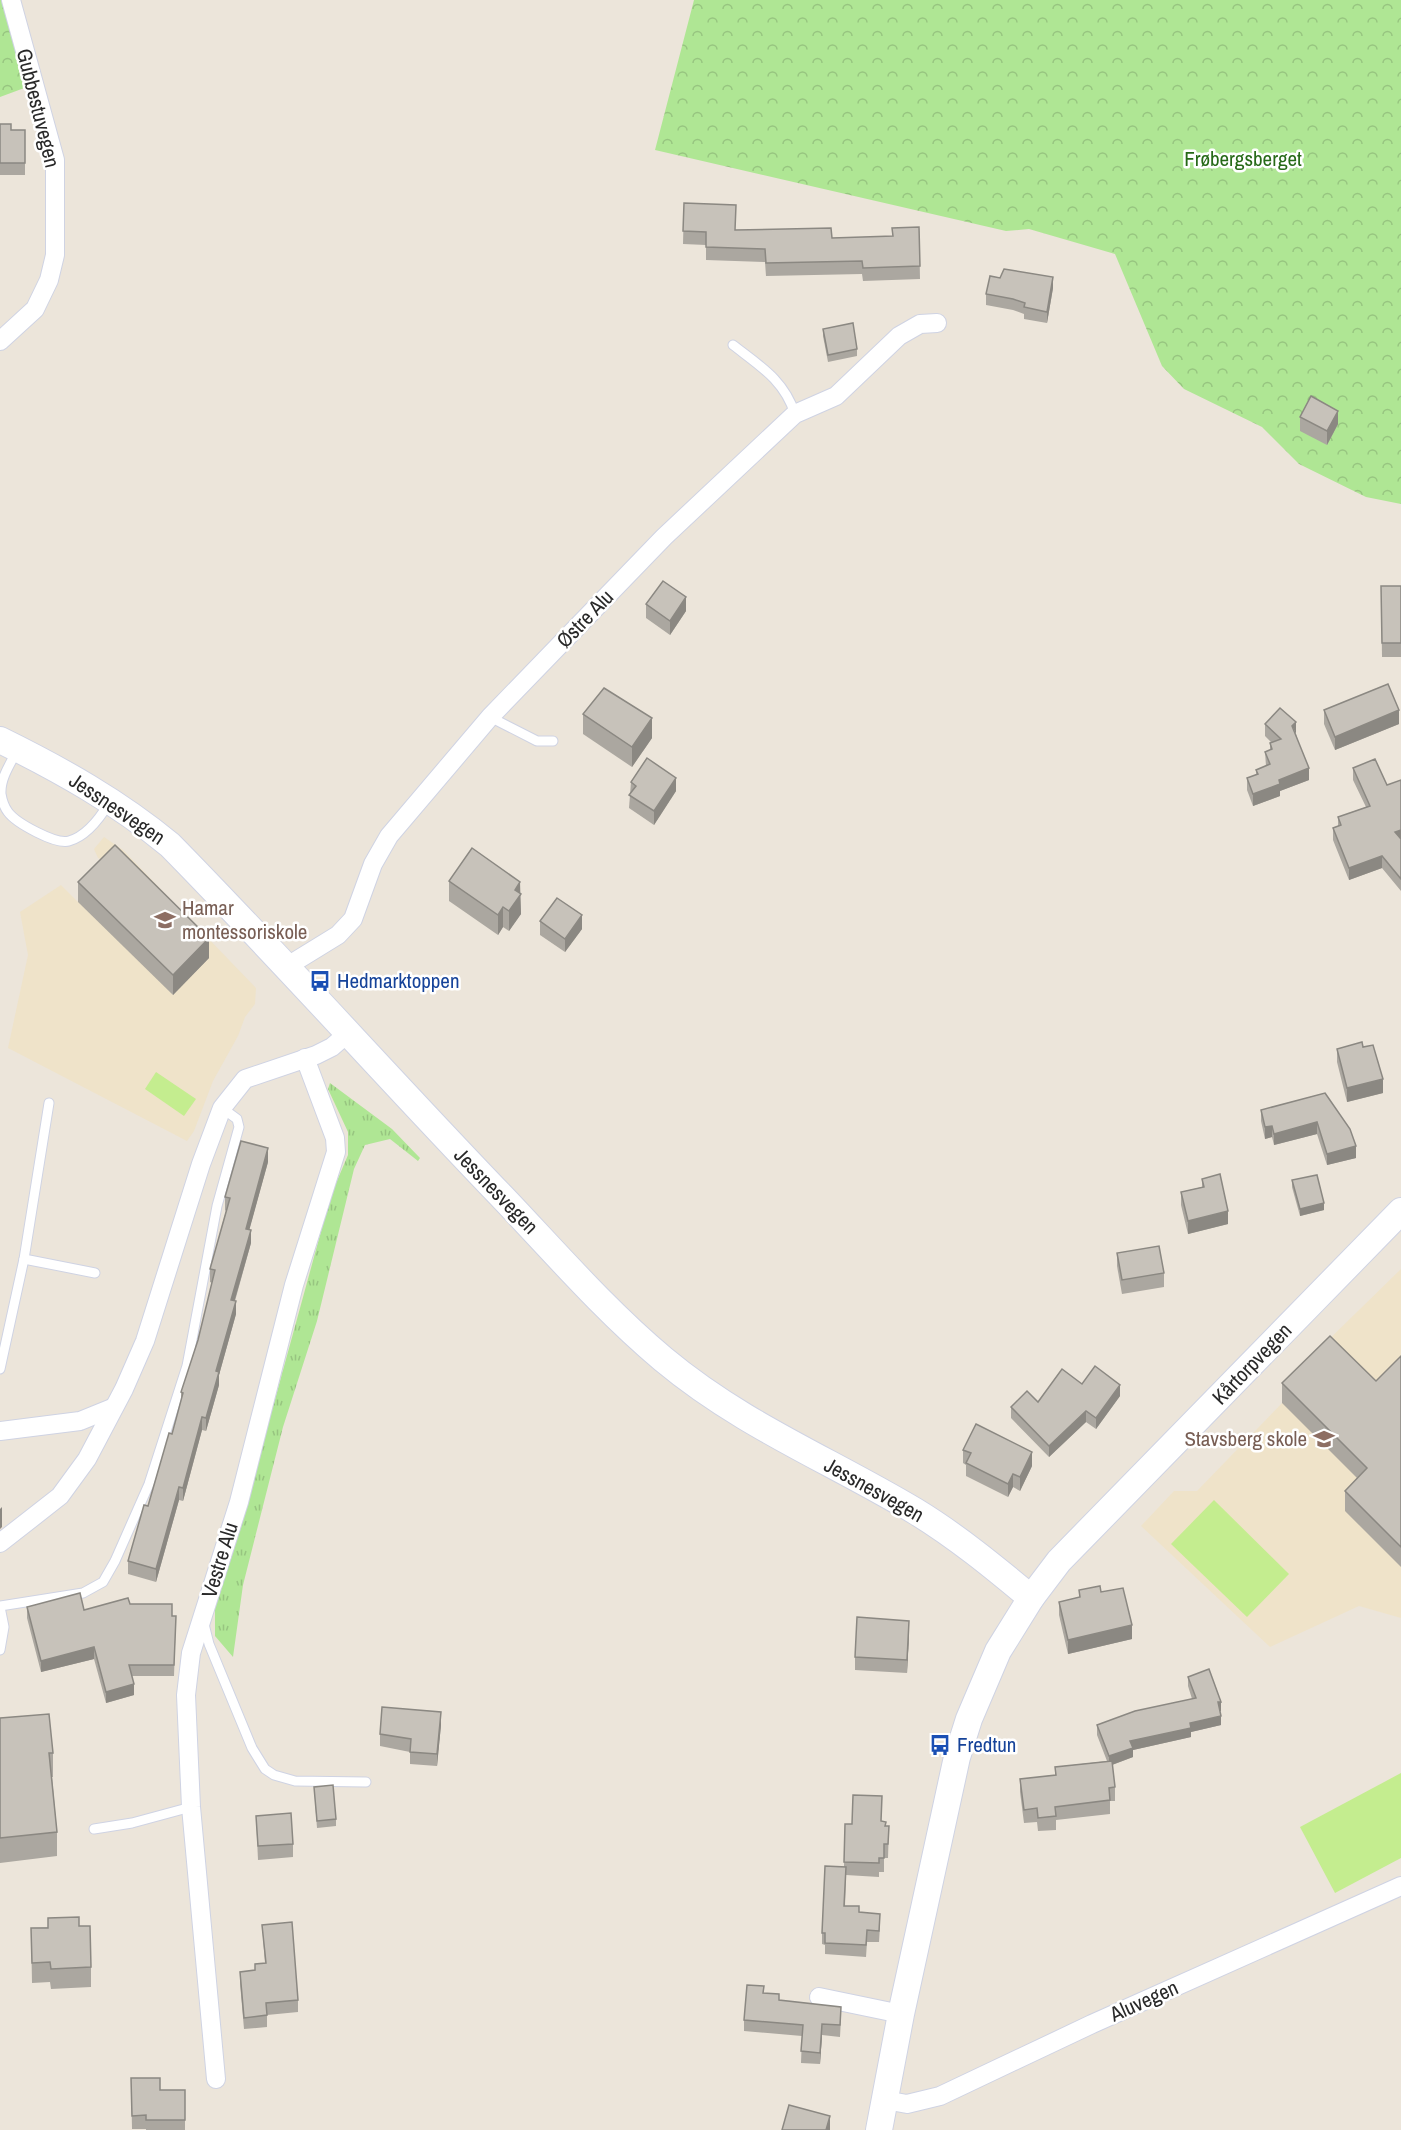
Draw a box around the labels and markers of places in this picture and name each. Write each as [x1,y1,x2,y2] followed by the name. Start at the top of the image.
[182,893,307,946] place label: Hamar montessoriskole
[153,908,177,932] school or university icon: Hamar montessoriskole
[337,966,460,995] place label: Hedmarktoppen
[308,969,332,993] bus stop icon: Hedmarktoppen
[1184,1424,1307,1453] place label: Stavsberg skole
[1312,1427,1336,1451] school or university icon: Stavsberg skole
[957,1730,1016,1759] place label: Fredtun
[928,1733,952,1757] bus stop icon: Fredtun

